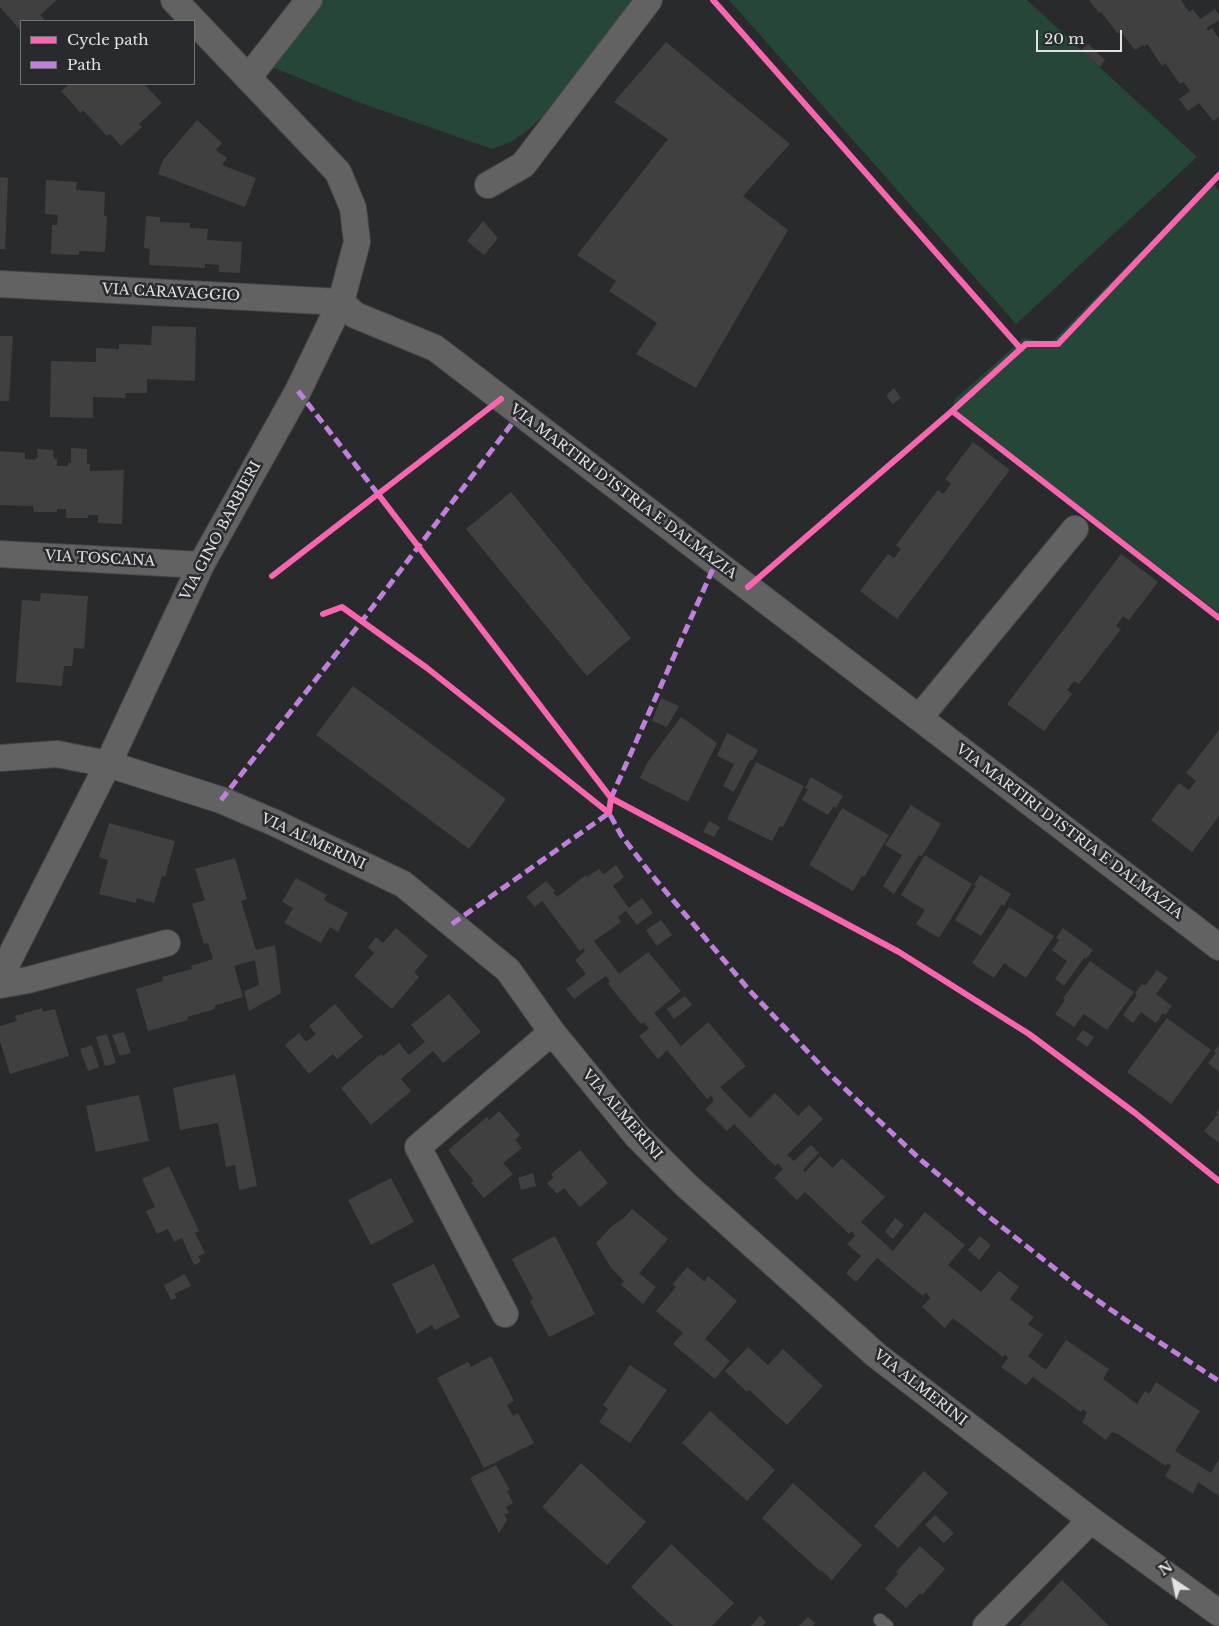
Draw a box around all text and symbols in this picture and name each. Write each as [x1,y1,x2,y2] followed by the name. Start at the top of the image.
[20,20,195,85] legend
[1039,20,1125,52] scale bar
[1044,29,1084,48] text: 20 m
[67,30,149,49] text: Cycle path
[67,55,101,74] text: Path
[102,281,240,305] street label: VIA CARAVAGGIO
[506,401,740,583] street label: VIA MARTIRI D'ISTRIA E DALMAZIA
[177,459,265,603] street label: VIA GINO BARBIERI
[44,548,156,570] street label: VIA TOSCANA
[952,741,1186,923] street label: VIA MARTIRI D'ISTRIA E DALMAZIA
[258,810,368,874] street label: VIA ALMERINI
[578,1067,666,1163] street label: VIA ALMERINI
[870,1347,970,1429] street label: VIA ALMERINI
[1149,1556,1199,1606] north arrow
[1155,1557,1176,1580] text: N

